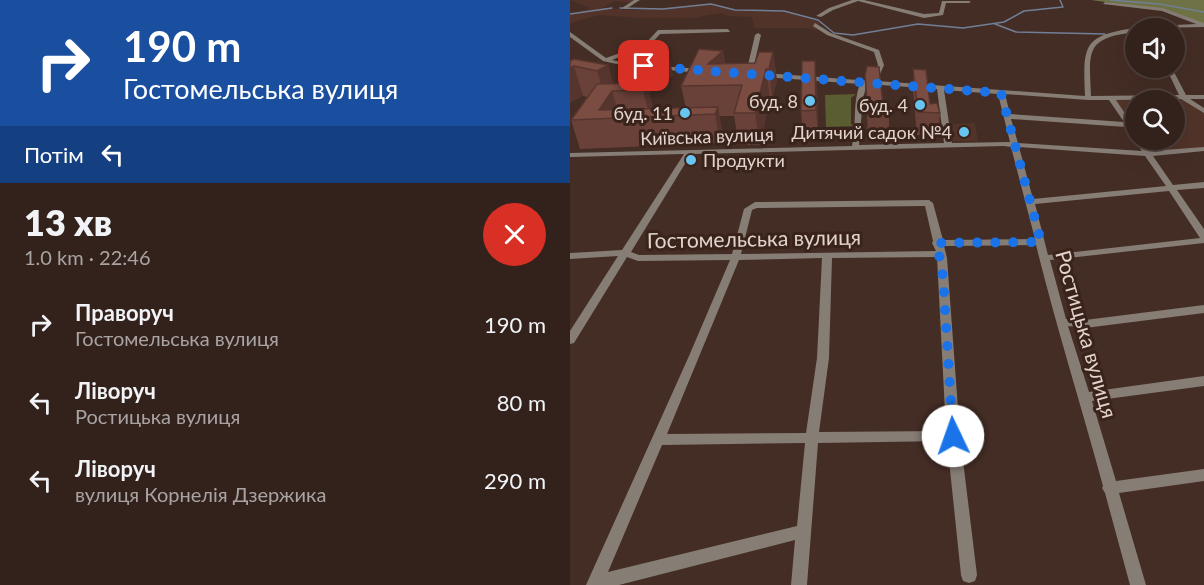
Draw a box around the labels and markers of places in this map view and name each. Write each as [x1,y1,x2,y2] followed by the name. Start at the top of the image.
[618,40,669,91] pin
[749,90,798,112] place label: буд. 8
[803,94,817,108] marker: буд. 8
[859,94,908,116] place label: буд. 4
[913,98,927,112] marker: буд. 4
[614,102,673,124] place label: буд. 11
[678,106,692,120] marker: буд. 11
[792,121,952,143] place label: Дитячий садок №4
[957,125,971,139] marker: Дитячий садок №4
[703,149,785,171] place label: Продукти
[684,153,698,167] marker: Продукти

